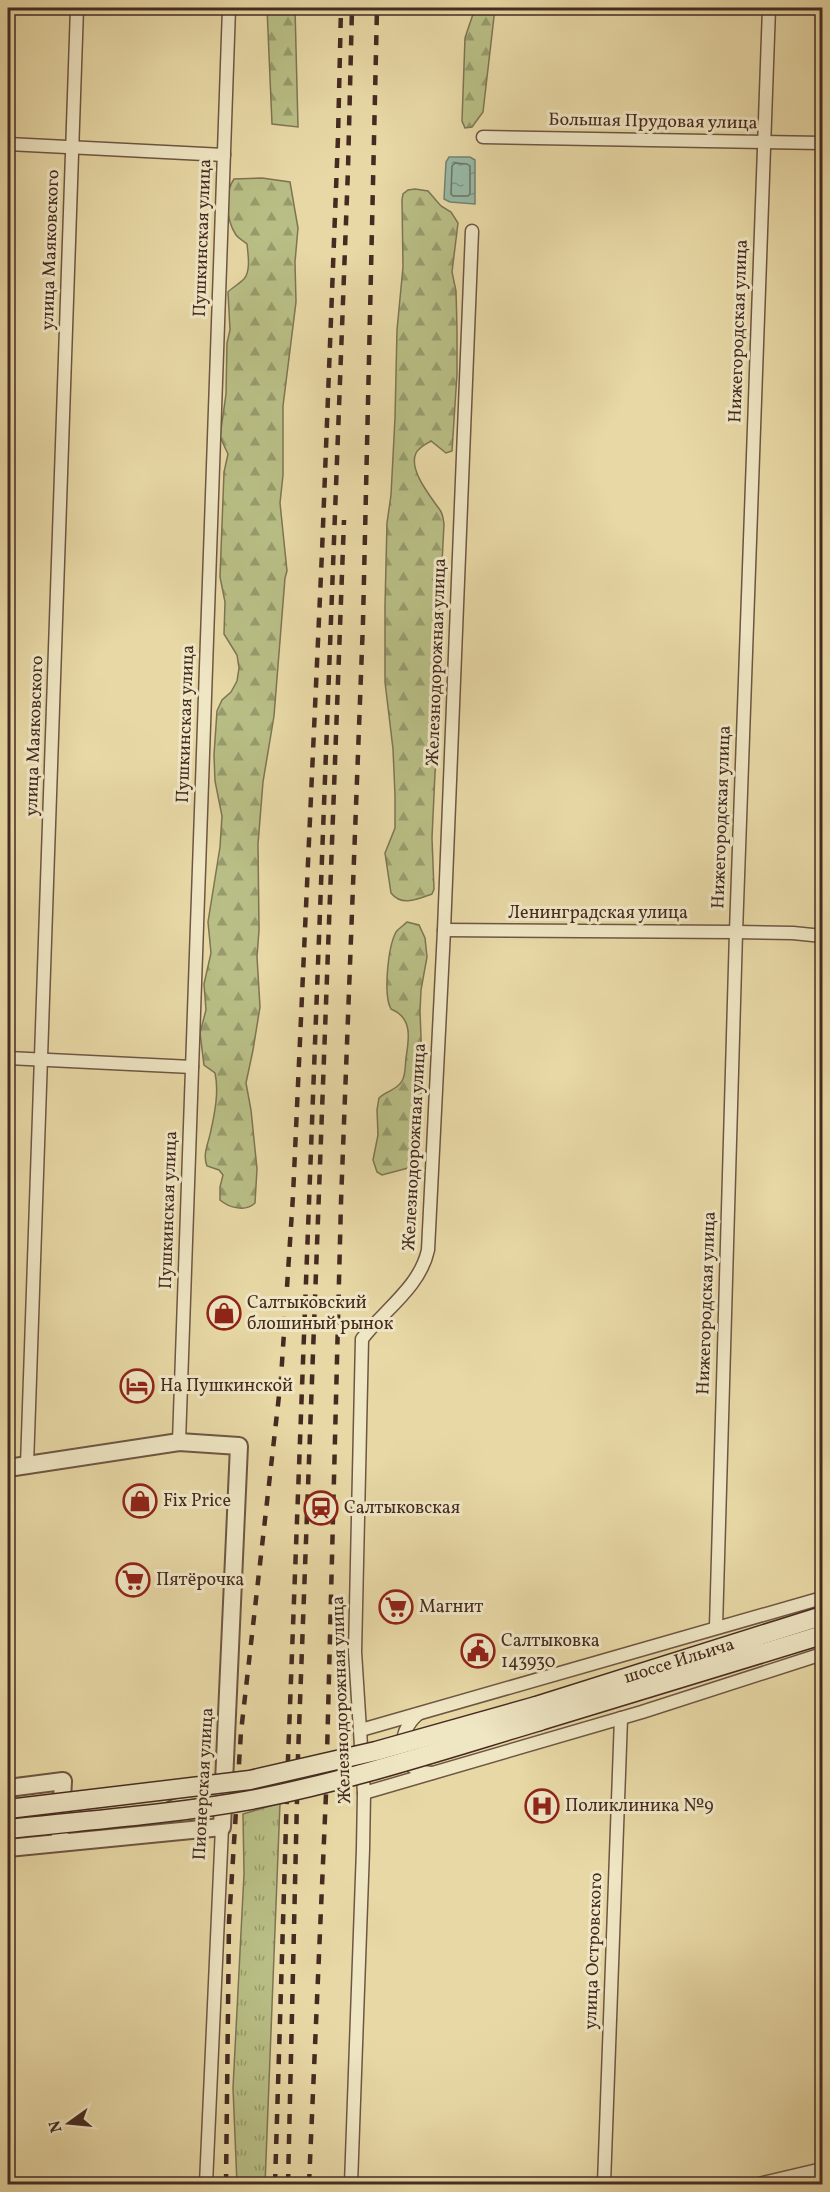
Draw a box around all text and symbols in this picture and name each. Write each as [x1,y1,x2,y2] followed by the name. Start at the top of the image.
[548,108,758,136] street label: Большая Прудовая улица
[188,158,218,317] street label: Пушкинская улица
[36,169,66,331] street label: улица Маяковского
[723,239,755,423] street label: Нижегородская улица
[421,558,453,766] street label: Железнодорожная улица
[171,644,201,803] street label: Пушкинская улица
[20,655,50,817] street label: улица Маяковского
[706,725,738,909] street label: Нижегородская улица
[508,901,688,926] street label: Ленинградская улица
[397,1042,433,1252] street label: Железнодорожная улица
[154,1130,184,1289] street label: Пушкинская улица
[691,1211,723,1395] street label: Нижегородская улица
[247,1291,394,1337] place label: Салтыковский блошиный рынок
[206,1295,242,1331] shop icon: Салтыковский блошиный рынок
[119,1368,155,1404] hotel icon: На Пушкинской
[160,1374,293,1399] place label: На Пушкинской
[122,1483,158,1519] shop icon: Fix Price
[163,1489,231,1514] place label: Fix Price
[303,1490,339,1526] station icon: Салтыковская
[344,1496,460,1521] place label: Салтыковская
[115,1562,151,1598] supermarket icon: Пятёрочка
[156,1568,244,1593] place label: Пятёрочка
[378,1589,414,1625] supermarket icon: Магнит
[419,1595,483,1620] place label: Магнит
[326,1596,358,1804] street label: Железнодорожная улица
[501,1629,600,1675] place label: Салтыковка 143930
[621,1632,737,1690] street label: шоссе Ильича
[460,1633,496,1669] public building icon: Салтыковка 143930
[188,1707,220,1861] street label: Пионерская улица
[524,1788,560,1824] hospital icon: Поликлиника №9
[565,1794,714,1819] place label: Поликлиника №9
[579,1872,609,2030] street label: улица Островского
[39,2093,99,2153] north arrow
[44,2118,69,2135] text: N

